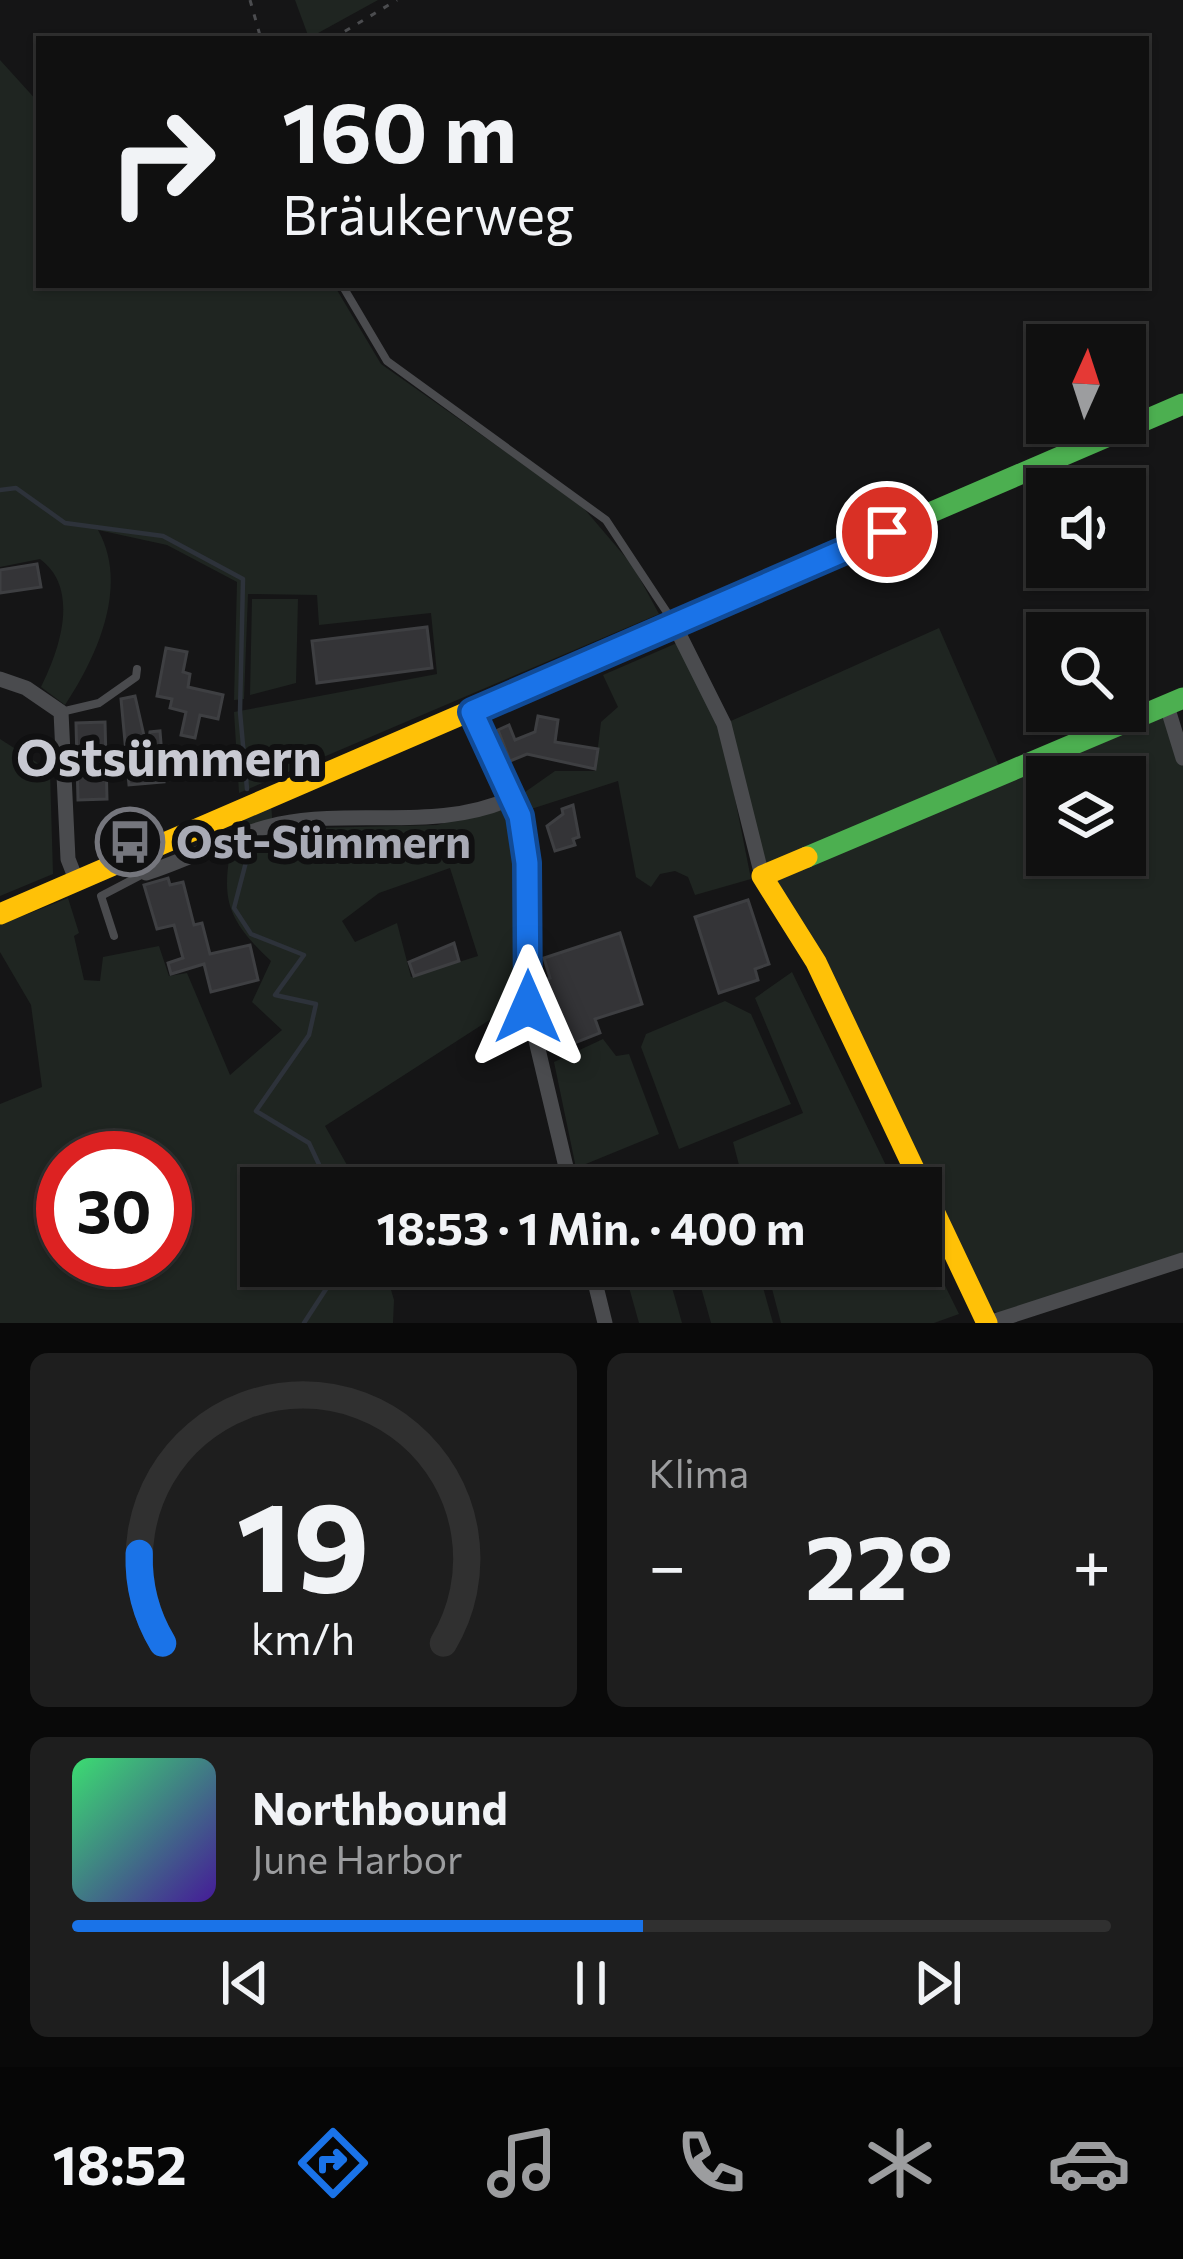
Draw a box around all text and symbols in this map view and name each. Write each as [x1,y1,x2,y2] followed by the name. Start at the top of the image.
[282,78,517,180] text: 160 m
[84,84,240,240] icon: right
[282,180,574,246] text: Bräukerweg
[1026,324,1146,444] north arrow
[1026,324,1146,876] map controls
[1026,468,1146,588] button: sound
[836,481,938,583] pin
[854,499,920,565] icon: arrive
[1026,612,1146,732] button: search
[16,724,322,787] district label: Ostsümmern
[1026,756,1146,876] button: layers
[95,807,165,877] bus stop icon: Ost-Sümmern
[176,812,471,867] place label: Ost-Sümmern
[465,944,591,1070] position arrow
[36,1131,192,1287] speed limit sign: 30
[377,1199,805,1254] text: 18:53 · 1 Min. · 400 m
[649,1448,749,1496] text: Klima
[237,1465,370,1618] text: 19
[805,1508,953,1619] text: 22°
[649,1523,686,1604] text: −
[1072,1523,1111,1604] text: +
[251,1611,355,1664] text: km/h
[252,1779,508,1834] text: Northbound
[252,1834,463,1882] text: June Harbor
[212,1950,278,2016] icon: previous
[558,1950,624,2016] icon: pause
[905,1950,971,2016] icon: next
[291,2121,375,2205] icon: directions
[480,2121,564,2205] icon: music
[669,2121,753,2205] icon: phone
[858,2121,942,2205] icon: climate
[1047,2121,1131,2205] icon: car
[52,2130,187,2196] text: 18:52

